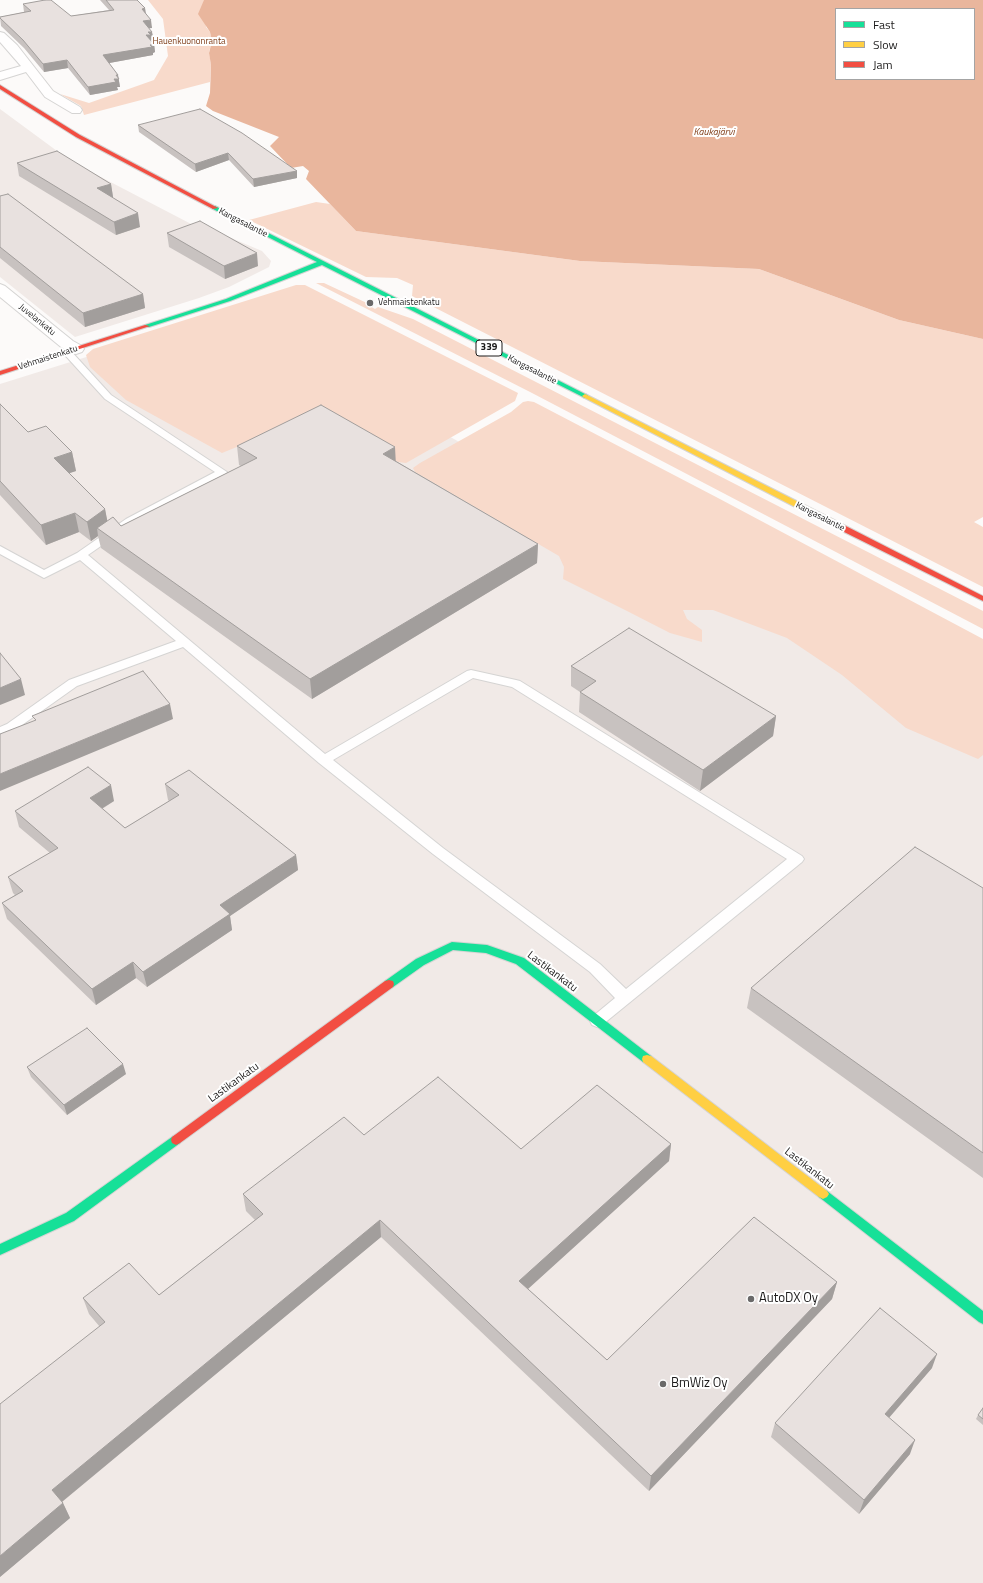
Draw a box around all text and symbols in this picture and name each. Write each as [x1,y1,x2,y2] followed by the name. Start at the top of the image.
[835,8,975,80] legend
[873,15,895,34] text: Fast
[873,35,898,54] text: Slow
[152,37,226,47] park label: Hauenkuononranta
[873,55,893,74] text: Jam
[693,127,735,139] water label: Kaukajärvi
[217,206,269,240] street label: Kangasalantie
[365,298,375,308] marker: Vehmaistenkatu
[378,298,440,308] place label: Vehmaistenkatu
[16,302,58,338] street label: Juvelankatu
[476,340,502,356] road number: 339
[17,343,79,373] street label: Vehmaistenkatu
[506,353,558,387] street label: Kangasalantie
[794,500,846,534] street label: Kangasalantie
[524,949,580,995] street label: Lastikankatu
[206,1060,262,1106] street label: Lastikankatu
[782,1146,836,1192] street label: Lastikankatu
[759,1291,818,1307] place label: AutoDX Oy
[746,1294,756,1304] marker: AutoDX Oy
[671,1376,728,1392] place label: BmWiz Oy
[658,1379,668,1389] marker: BmWiz Oy

